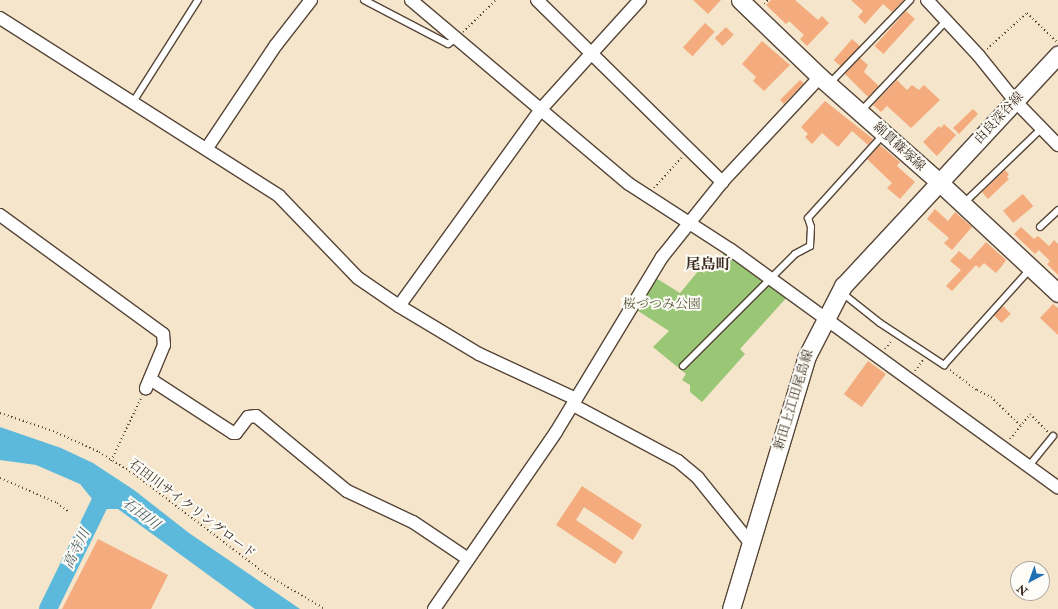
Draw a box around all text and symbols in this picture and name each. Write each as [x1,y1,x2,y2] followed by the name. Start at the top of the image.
[971,89,1027,147] street label: 由良深谷線
[870,119,928,175] street label: 綿貫篠塚線
[686,256,730,274] district label: 尾島町
[623,296,701,312] park label: 桜づつみ公園
[771,348,817,452] street label: 新田上江田尾島線
[125,456,259,562] street label: 石田川サイクリングロード
[119,495,163,533] water label: 石田川
[60,526,94,572] water label: 高寺川
[1010,561,1050,601] north arrow
[1014,582,1030,598] text: N

